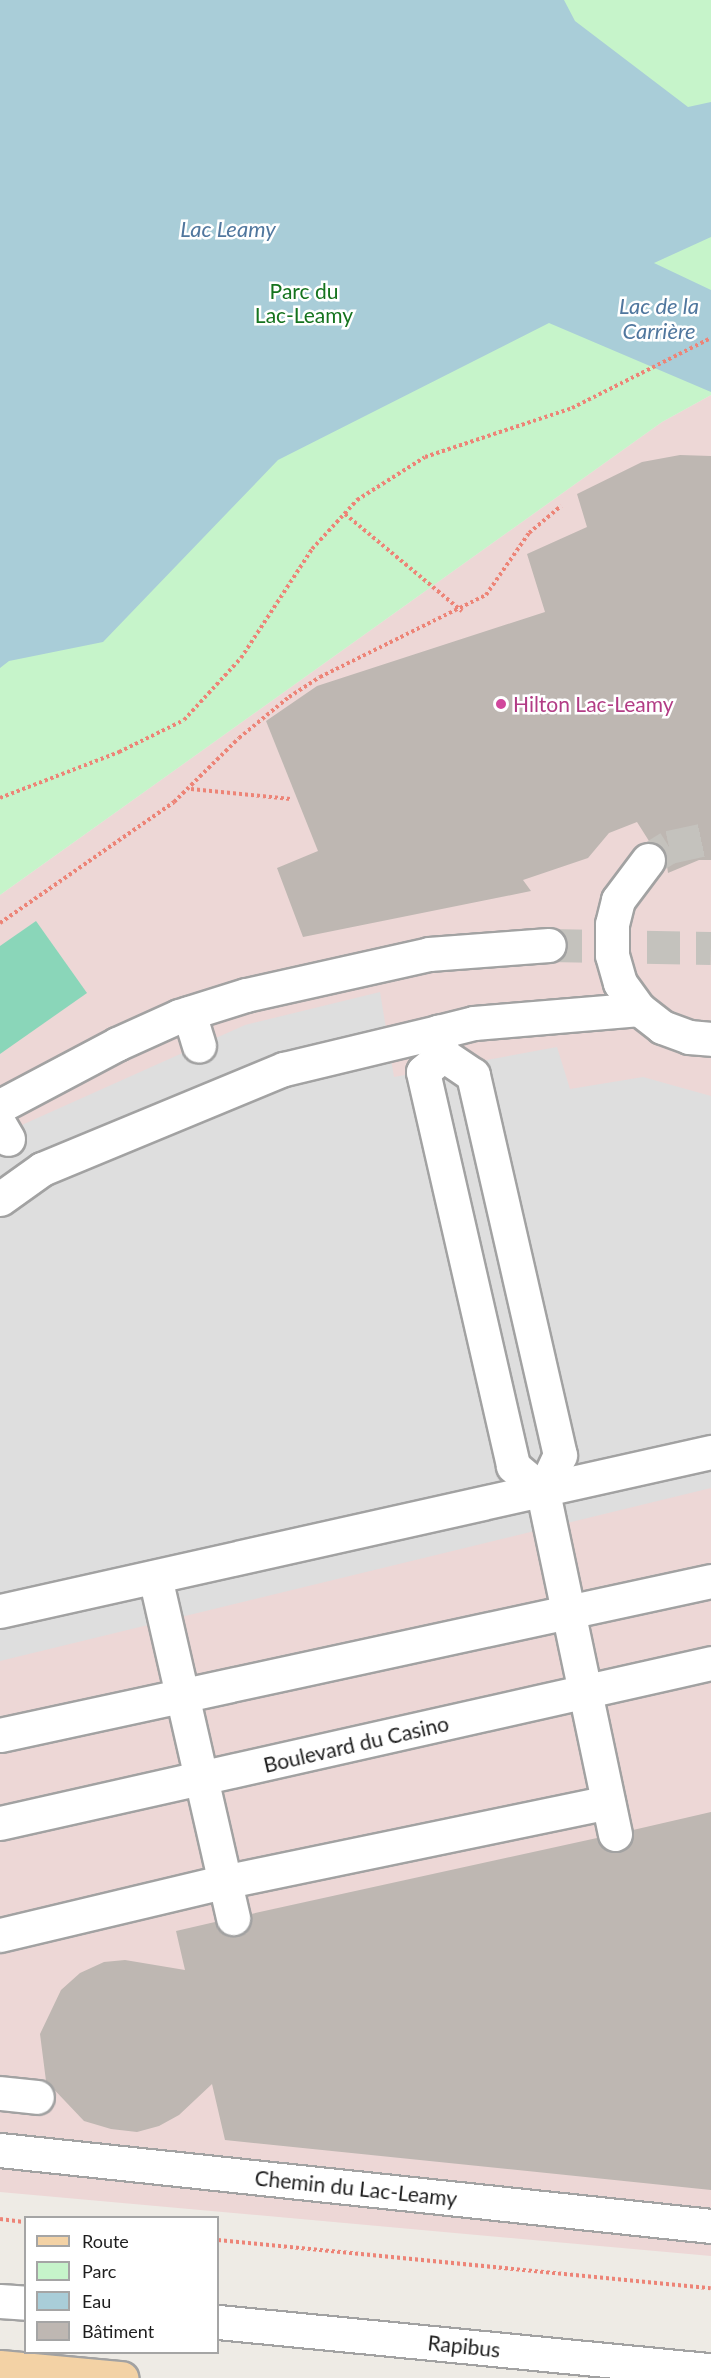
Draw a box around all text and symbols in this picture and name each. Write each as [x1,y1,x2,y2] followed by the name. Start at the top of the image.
[180,216,276,242] water label: Lac Leamy
[255,278,353,328] park label: Parc du Lac-Leamy
[619,292,699,344] water label: Lac de la Carrière
[513,691,674,717] place label: Hilton Lac-Leamy
[494,697,508,711] marker: Hilton Lac-Leamy
[261,1710,451,1778] street label: Boulevard du Casino
[254,2165,458,2211] street label: Chemin du Lac-Leamy
[24,2216,219,2354] legend
[82,2230,129,2252] text: Route
[82,2260,116,2282] text: Parc
[82,2290,111,2312] text: Eau
[82,2320,154,2342] text: Bâtiment
[426,2330,502,2362] street label: Rapibus

